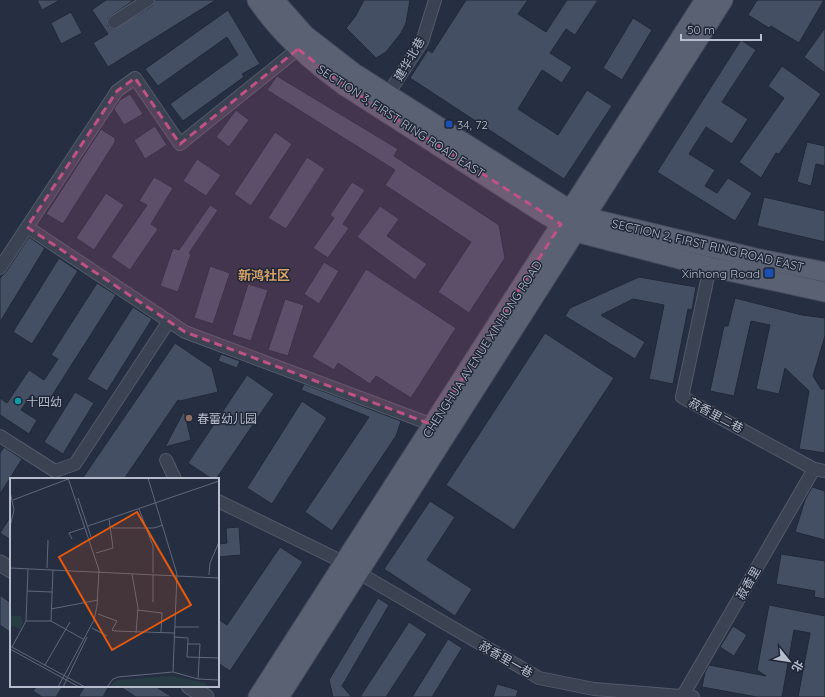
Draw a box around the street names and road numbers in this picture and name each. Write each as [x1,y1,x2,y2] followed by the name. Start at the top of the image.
[391,34,427,84] street label: 建华北巷
[315,61,487,181] street label: SECTION 3, FIRST RING ROAD EAST
[610,216,806,274] street label: SECTION 2, FIRST RING ROAD EAST
[419,257,545,440] street label: CHENGHUA AVENUE XINHONG ROAD
[686,394,746,436] street label: 菽香里二巷
[733,564,763,602] street label: 菽香里
[476,638,536,680] street label: 菽香里一巷

